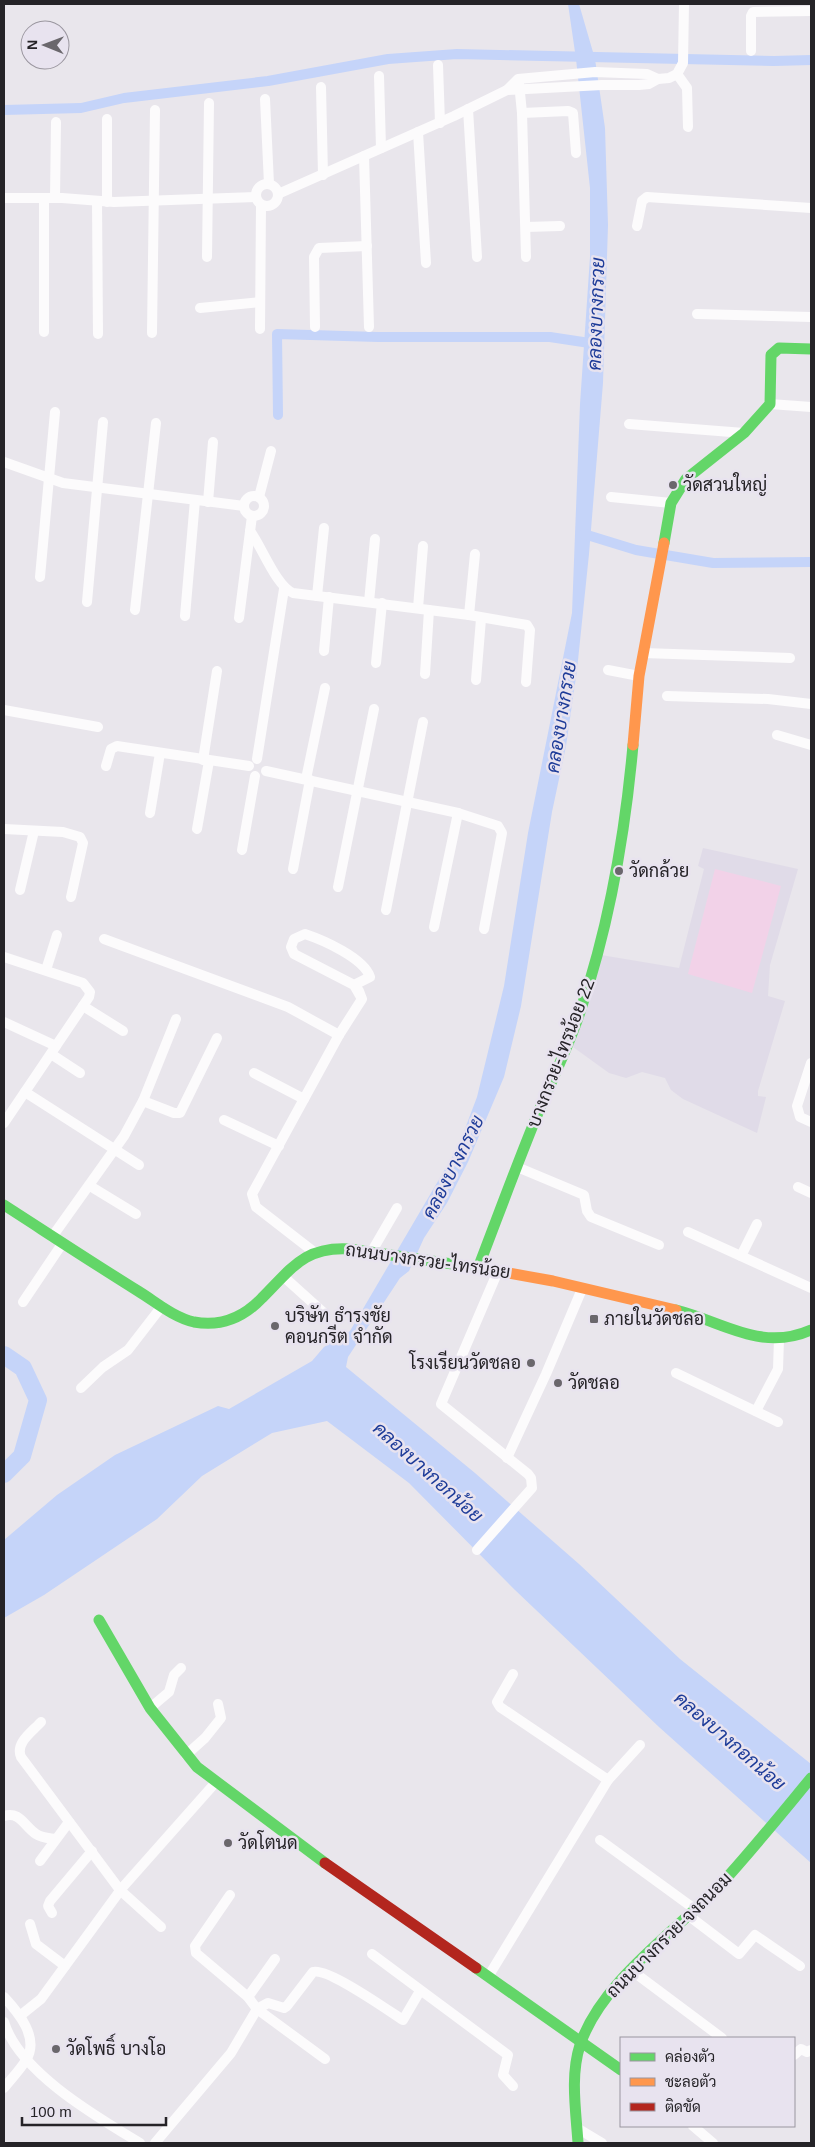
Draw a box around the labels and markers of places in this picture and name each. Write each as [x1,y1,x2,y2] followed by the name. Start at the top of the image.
[683,472,767,496] place label: วัดสวนใหญ่
[667,479,679,491] marker: วัดสวนใหญ่
[629,859,689,881] place label: วัดกล้วย
[613,865,625,877] marker: วัดกล้วย
[285,1305,393,1347] place label: บริษัท ธำรงชัย คอนกรีต จำกัด
[604,1306,704,1329] place label: ภายในวัดชลอ
[588,1313,600,1325] marker: ภายในวัดชลอ
[269,1320,281,1332] marker: บริษัท ธำรงชัย คอนกรีต จำกัด
[408,1350,521,1373] place label: โรงเรียนวัดชลอ
[525,1357,537,1369] marker: โรงเรียนวัดชลอ
[568,1372,620,1393] place label: วัดชลอ
[552,1377,564,1389] marker: วัดชลอ
[238,1830,298,1853] place label: วัดโตนด
[222,1837,234,1849] marker: วัดโตนด
[66,2033,166,2059] place label: วัดโพธิ์ บางโอ
[50,2043,62,2055] marker: วัดโพธิ์ บางโอ

